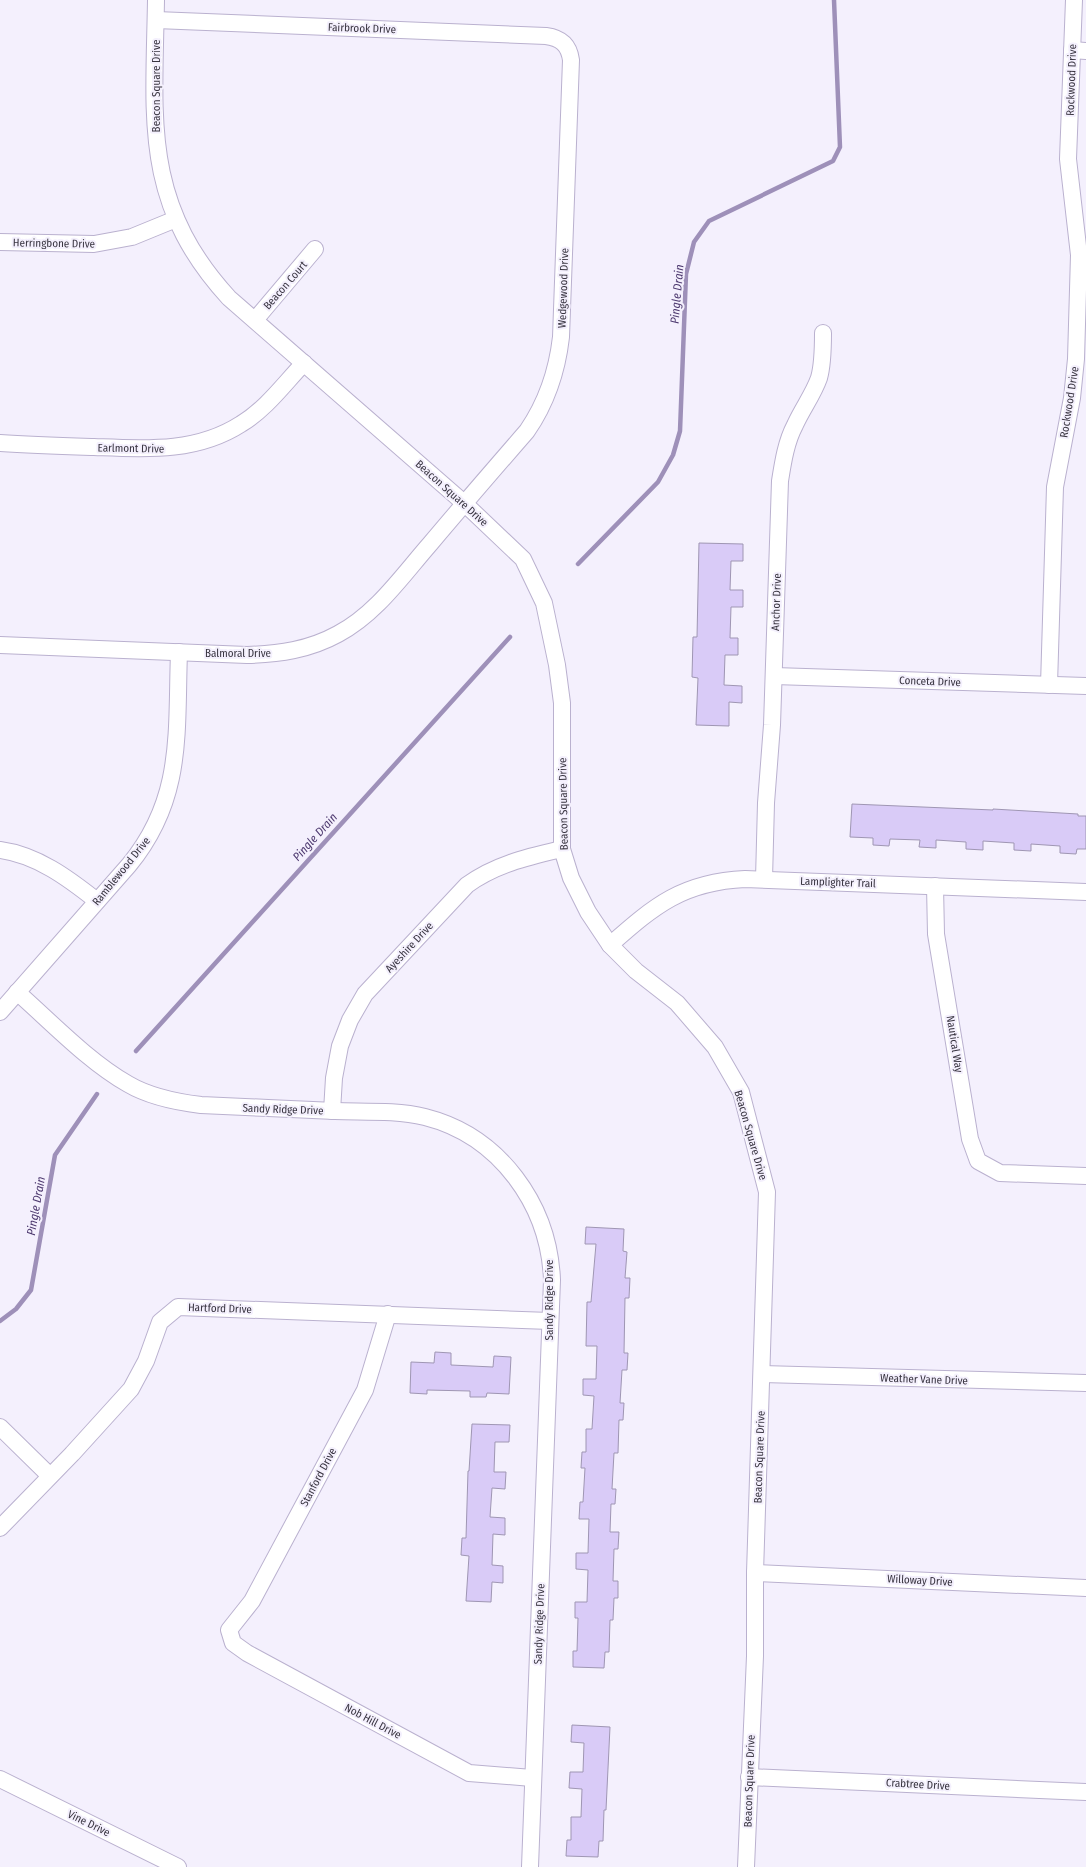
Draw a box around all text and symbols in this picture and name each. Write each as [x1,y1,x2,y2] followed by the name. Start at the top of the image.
[328,21,396,36] street label: Fairbrook Drive
[150,40,163,132] street label: Beacon Square Drive
[1064,44,1079,116] street label: Rockwood Drive
[13,236,95,251] street label: Herringbone Drive
[556,248,571,328] street label: Wedgewood Drive
[261,258,310,312] street label: Beacon Court
[667,264,687,324] water label: Pingle Drain
[1057,366,1082,439] street label: Rockwood Drive
[98,441,164,456] street label: Earlmont Drive
[413,458,490,529] street label: Beacon Square Drive
[769,573,784,631] street label: Anchor Drive
[205,647,271,660] street label: Balmoral Drive
[899,674,961,689] street label: Conceta Drive
[556,758,571,850] street label: Beacon Square Drive
[290,810,340,864] water label: Pingle Drain
[90,834,153,908] street label: Ramblewood Drive
[800,875,876,890] street label: Lamplighter Trail
[383,919,436,975] street label: Ayeshire Drive
[944,1015,965,1074] street label: Nautical Way
[731,1089,770,1182] street label: Beacon Square Drive
[242,1102,324,1117] street label: Sandy Ridge Drive
[24,1175,48,1237] water label: Pingle Drain
[543,1260,556,1341] street label: Sandy Ridge Drive
[188,1301,252,1316] street label: Hartford Drive
[880,1371,968,1388] street label: Weather Vane Drive
[751,1410,768,1504] street label: Beacon Square Drive
[298,1446,339,1509] street label: Stanford Drive
[887,1572,953,1589] street label: Willoway Drive
[532,1583,547,1665] street label: Sandy Ridge Drive
[342,1701,403,1742] street label: Nob Hill Drive
[741,1734,758,1828] street label: Beacon Square Drive
[886,1776,950,1793] street label: Crabtree Drive
[65,1808,112,1839] street label: Vine Drive

